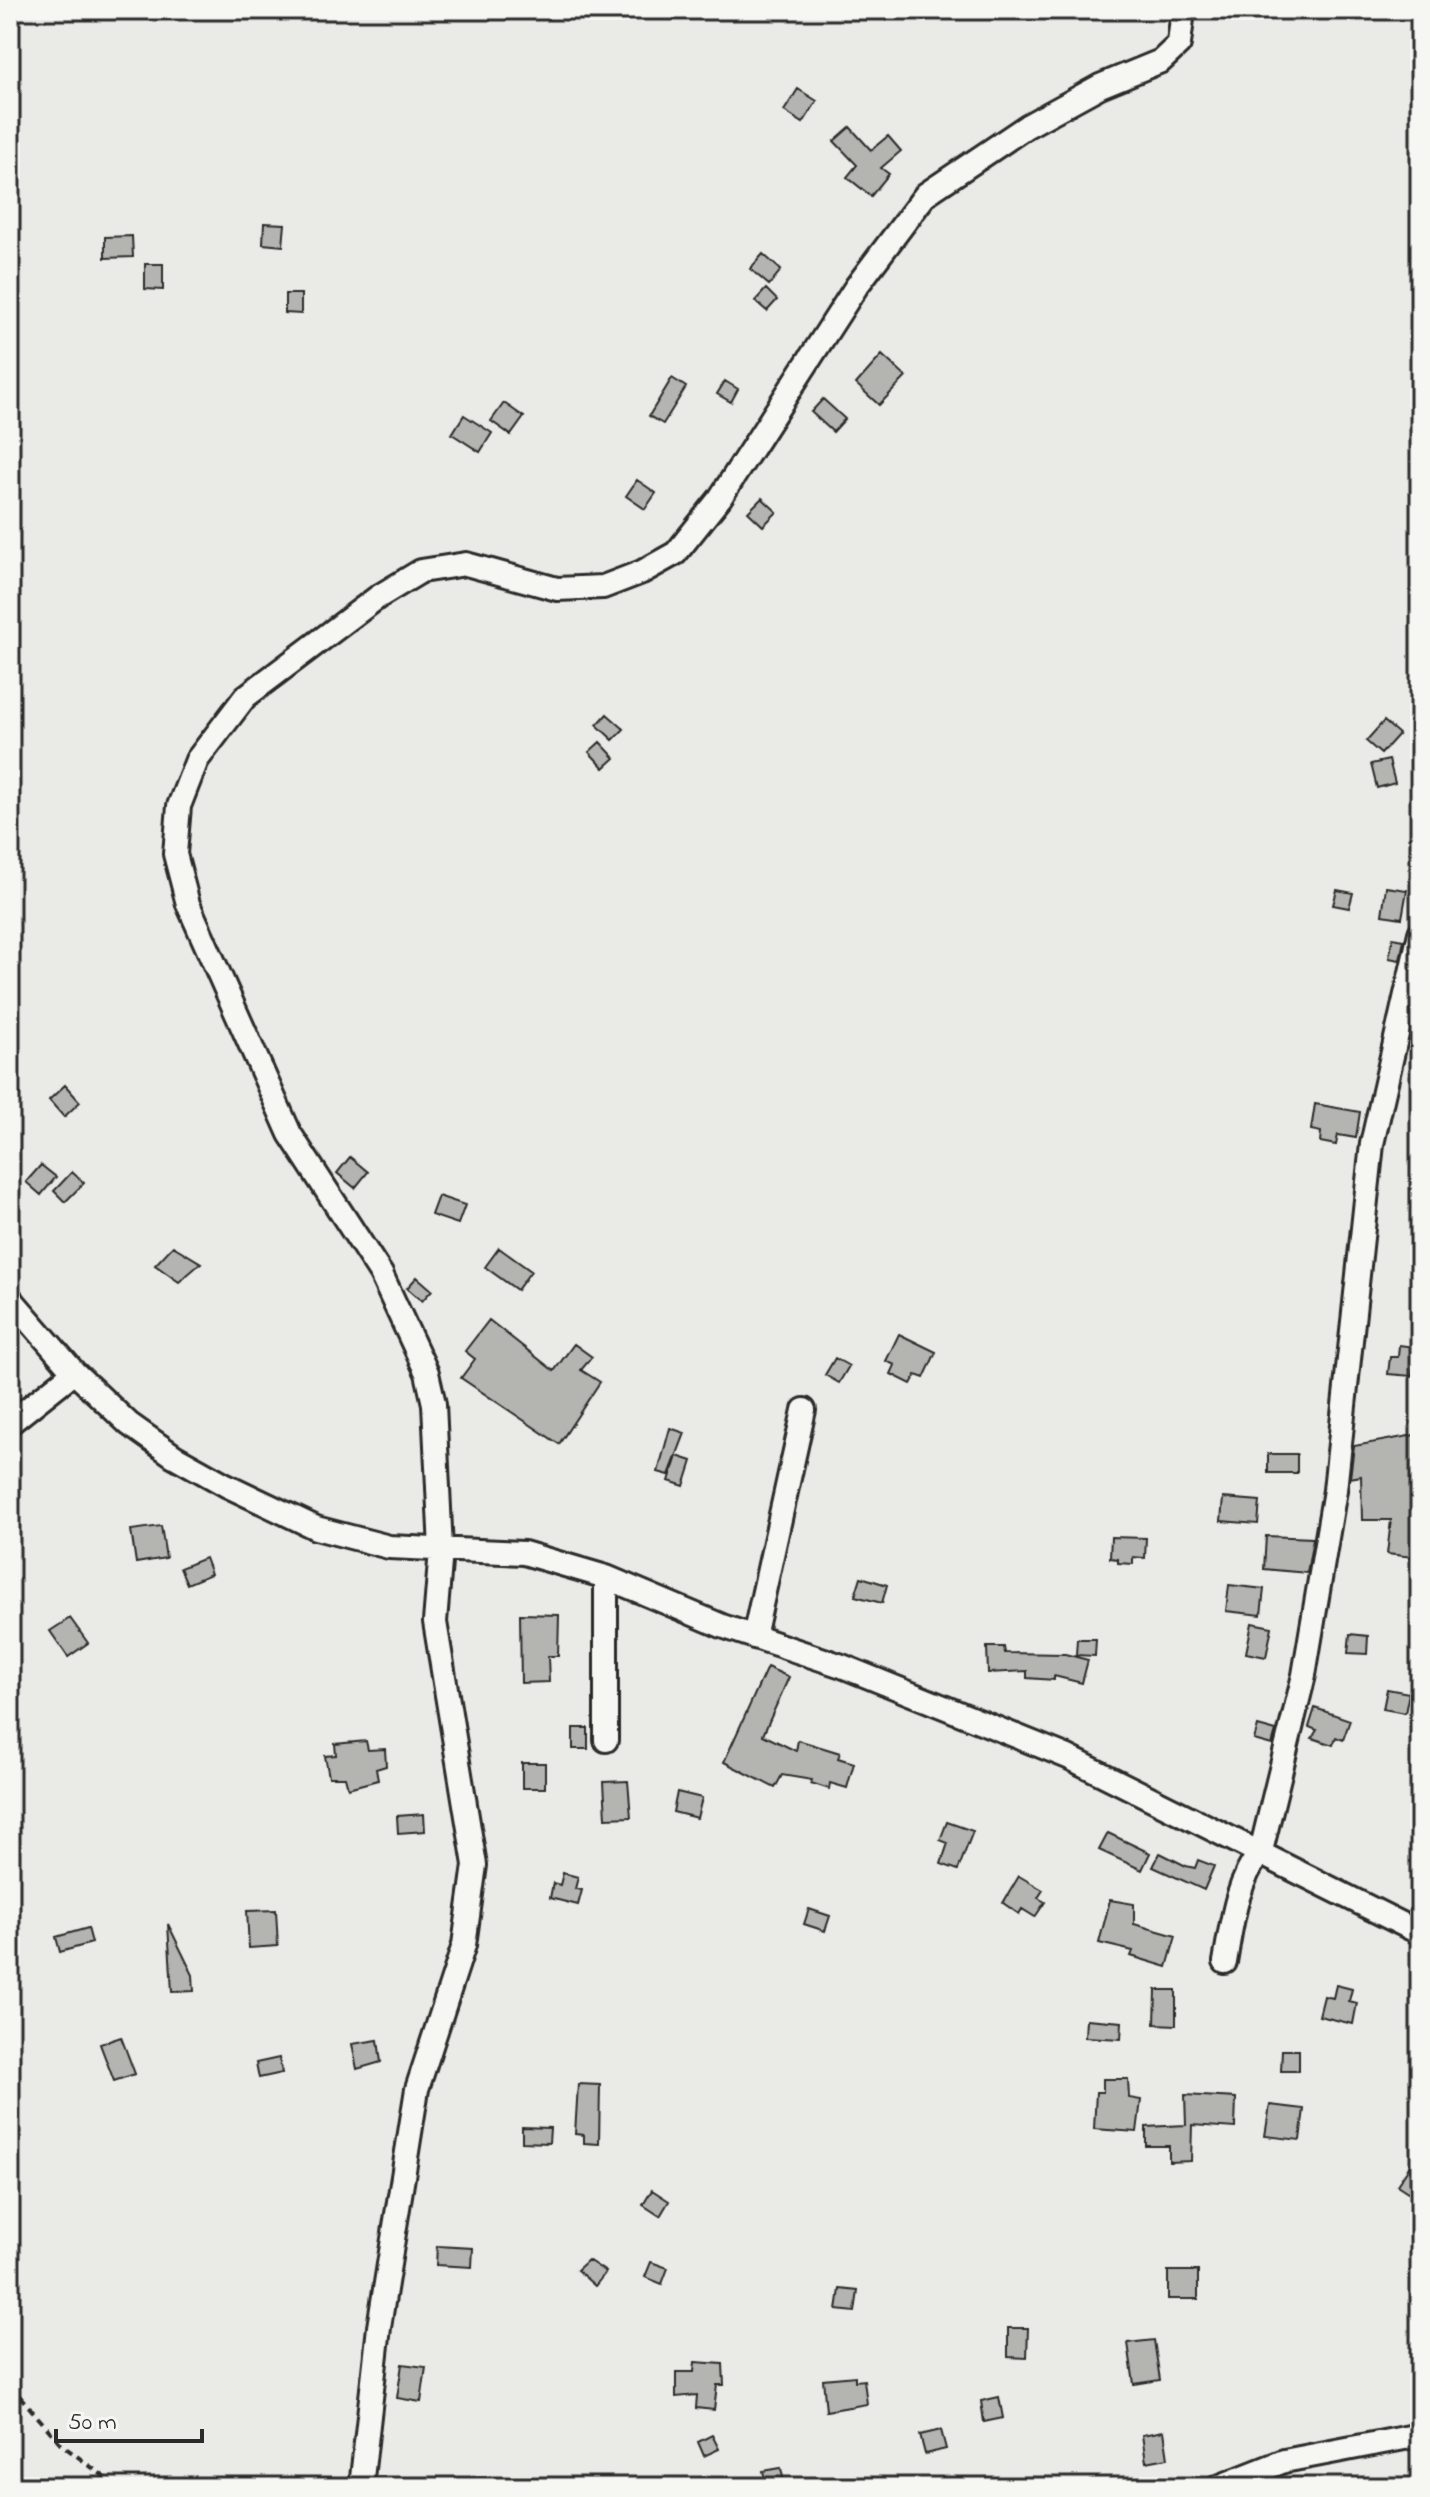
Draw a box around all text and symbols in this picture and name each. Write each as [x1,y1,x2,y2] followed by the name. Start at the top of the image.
[56,2393,202,2443] scale bar
[68,2406,117,2441] text: 50 m

